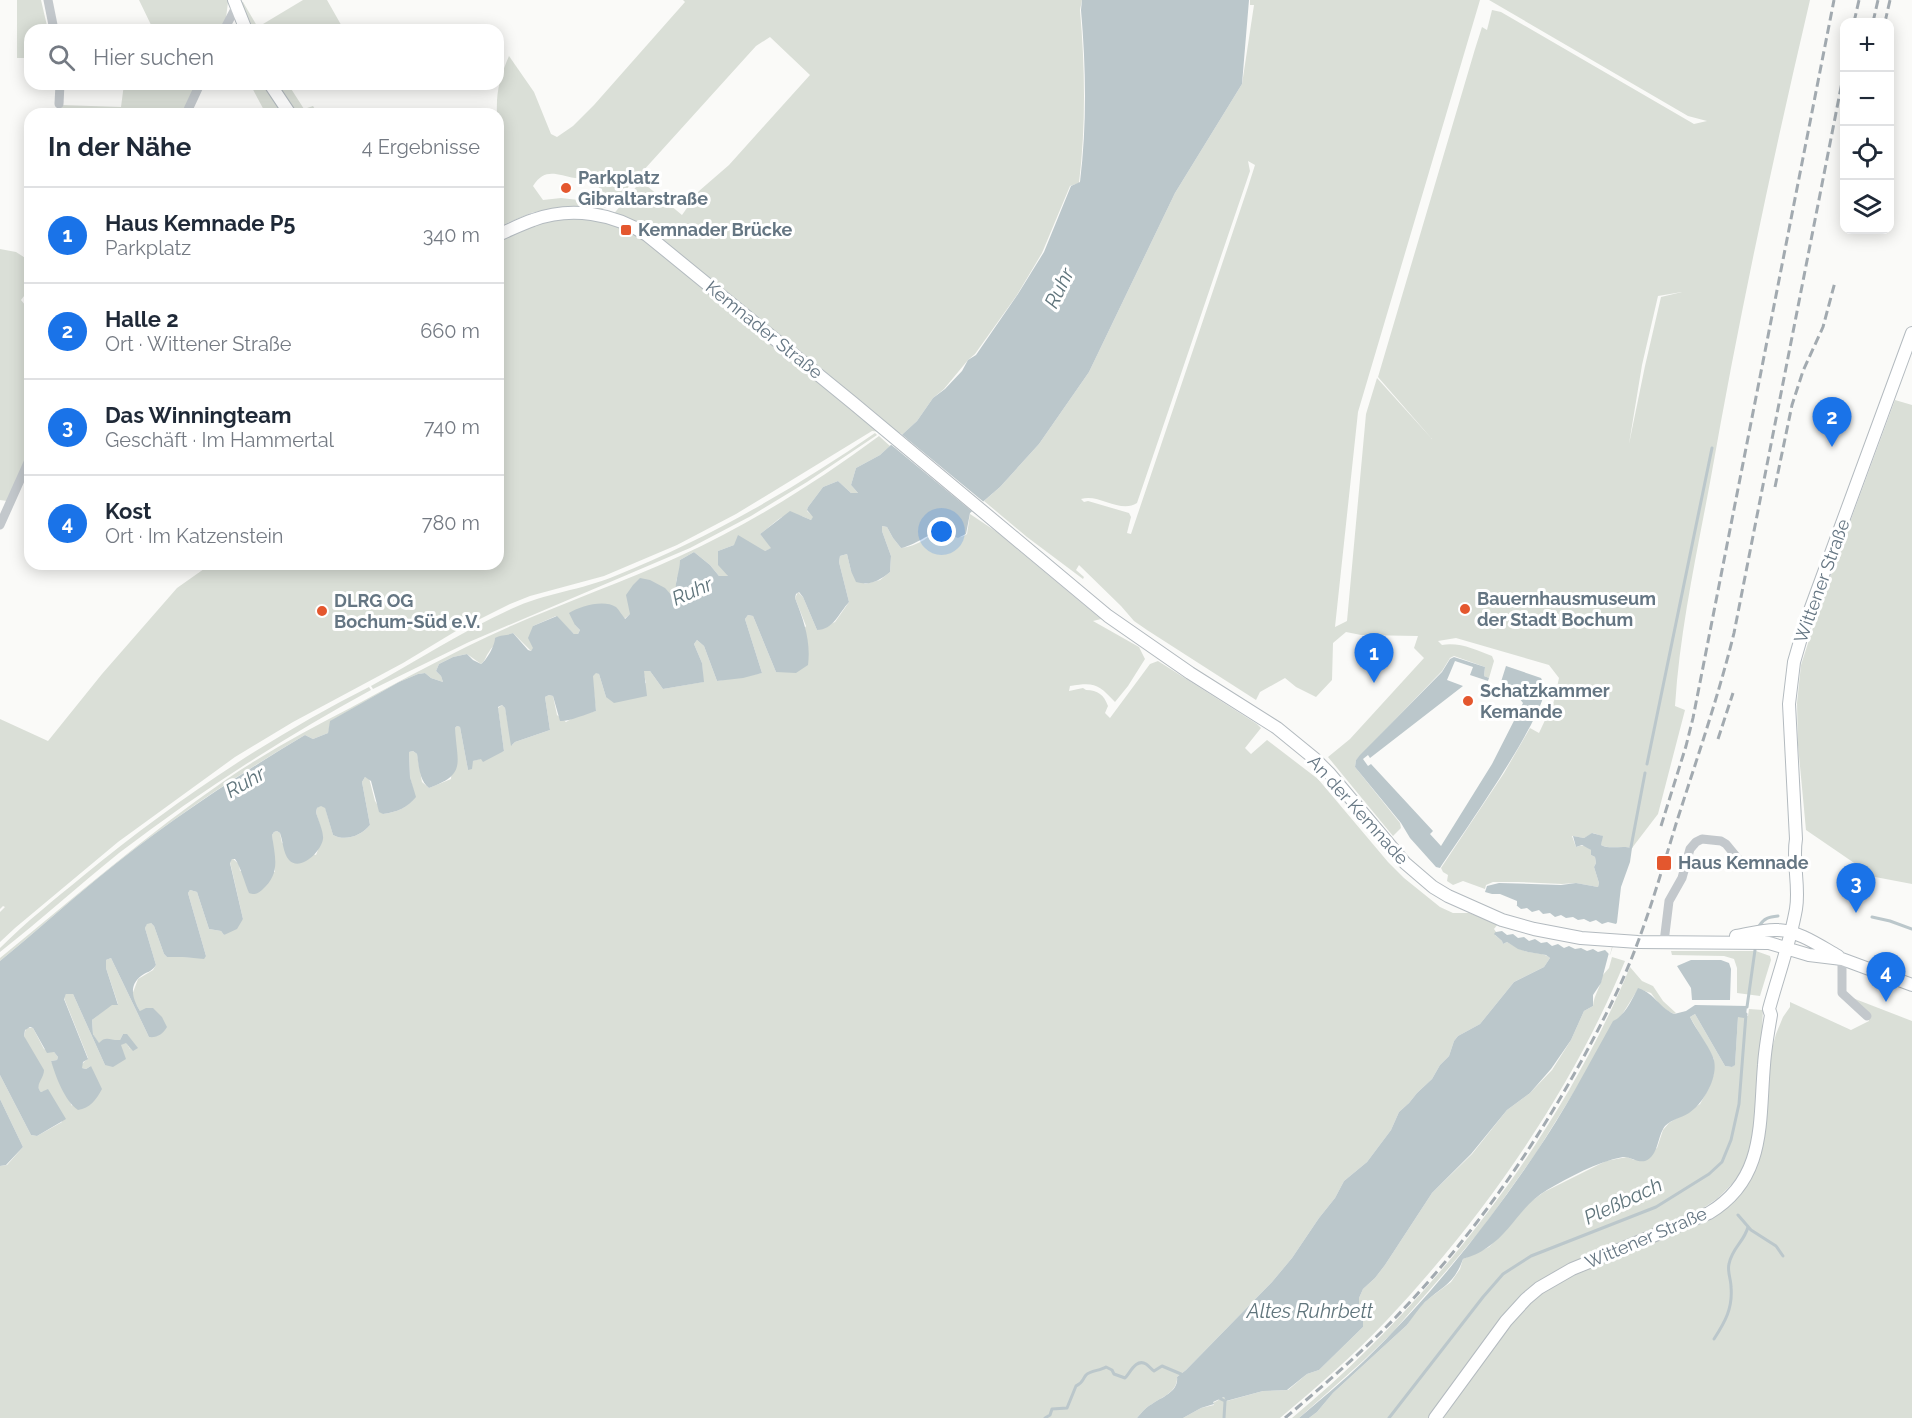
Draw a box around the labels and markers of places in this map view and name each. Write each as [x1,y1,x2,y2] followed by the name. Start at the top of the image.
[578,167,708,209] place label: Parkplatz Gibraltarstraße
[559,181,573,195] marker: Parkplatz Gibraltarstraße
[638,219,793,240] place label: Kemnader Brücke
[619,223,633,237] marker: Kemnader Brücke
[1812,398,1852,447] pin: 2
[1477,588,1656,630] place label: Bauernhausmuseum der Stadt Bochum
[334,590,480,632] place label: DLRG OG Bochum-Süd e.V.
[1458,602,1472,616] marker: Bauernhausmuseum der Stadt Bochum
[315,604,329,618] marker: DLRG OG Bochum-Süd e.V.
[1354,634,1394,683] pin: 1
[1480,680,1610,722] place label: Schatzkammer Kemande
[1461,694,1475,708] marker: Schatzkammer Kemande
[1678,852,1809,873] place label: Haus Kemnade
[1655,854,1673,872] marker: Haus Kemnade
[1836,864,1876,913] pin: 3
[1866,952,1906,1002] pin: 4

